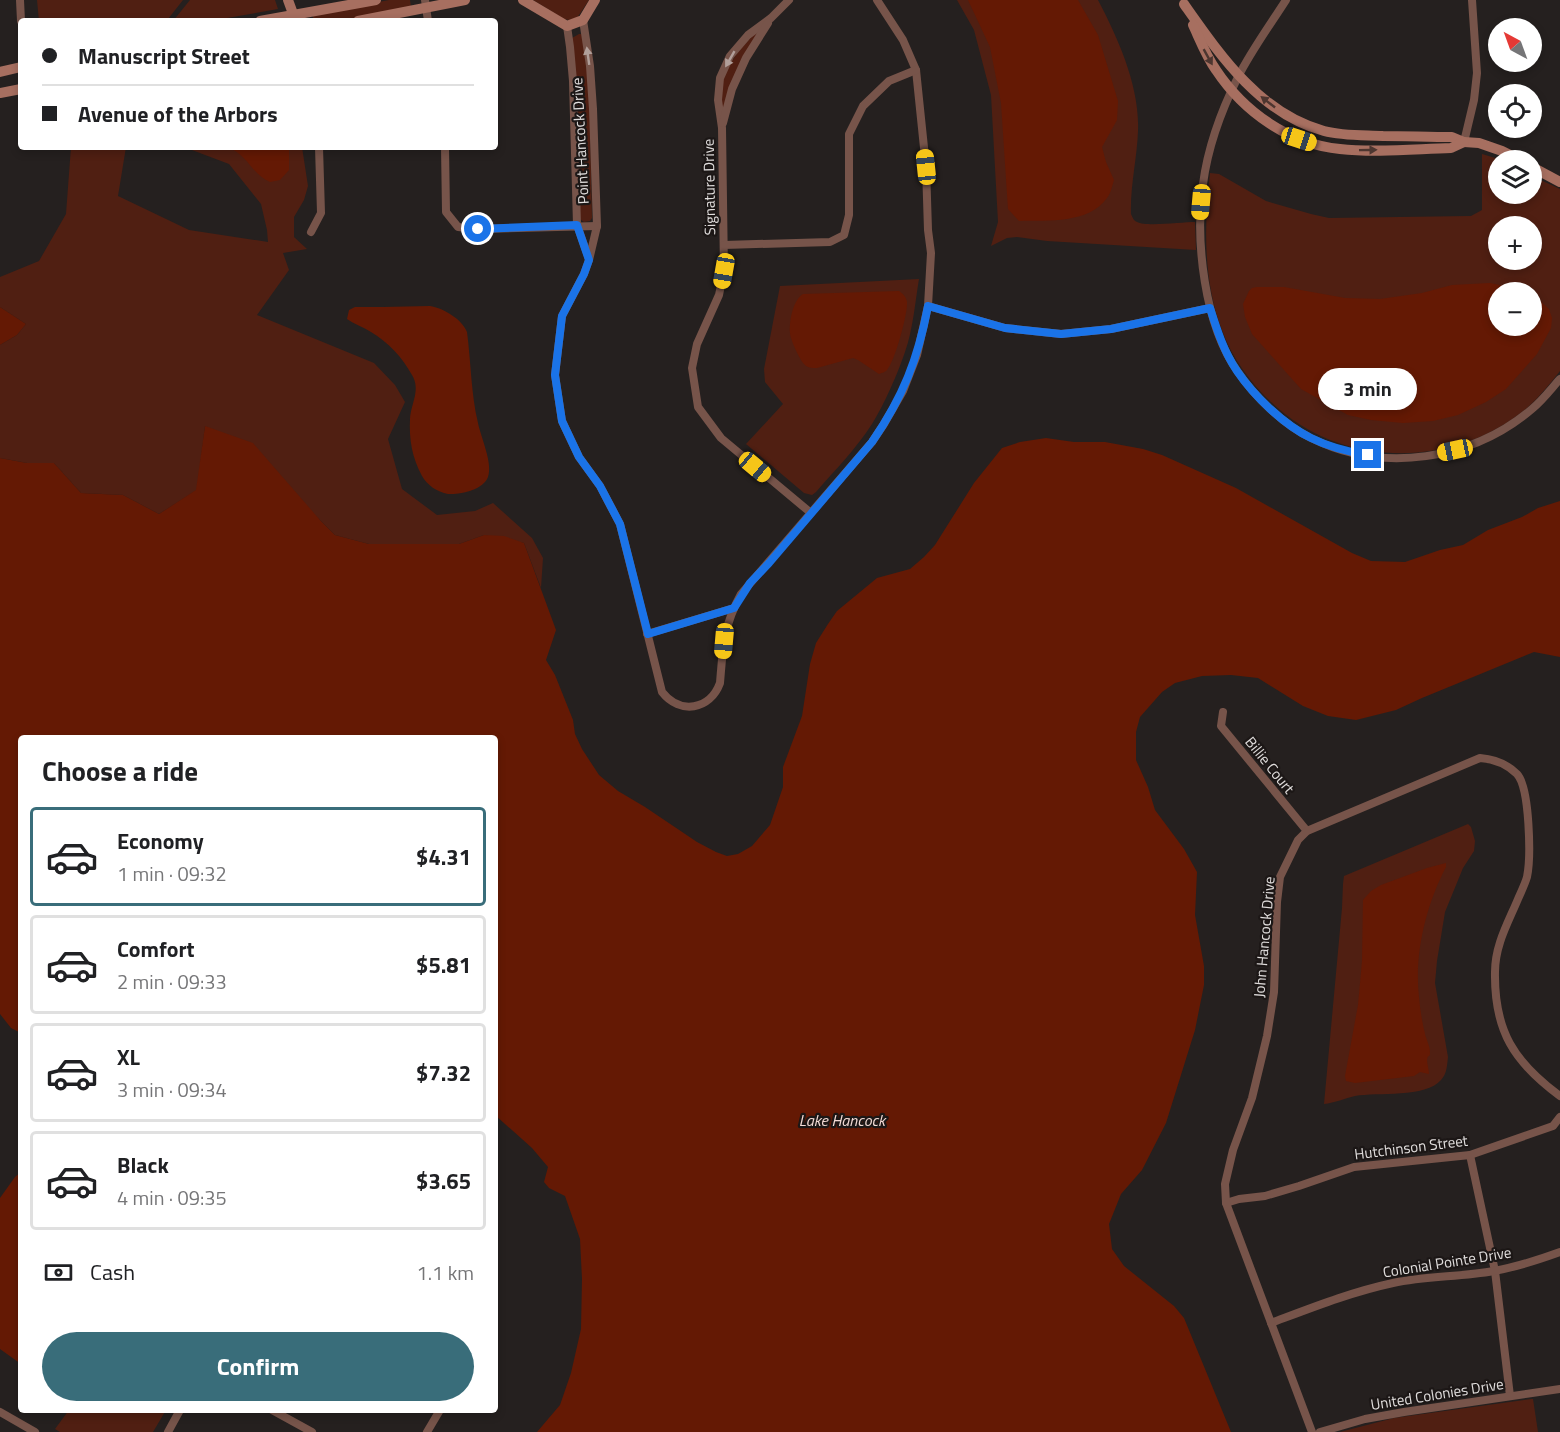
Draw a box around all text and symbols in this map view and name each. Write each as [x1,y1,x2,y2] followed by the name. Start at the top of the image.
[1488,18,1542,72] north arrow
[1488,18,1542,336] map controls
[78,39,250,73] text: Manuscript Street
[584,46,593,65] one-way arrow
[1203,49,1213,66] one-way arrow
[725,51,736,67] one-way arrow
[565,77,595,205] street label: Point Hancock Drive
[1488,84,1542,138] button: locate
[1260,96,1276,108] one-way arrow
[78,97,278,131] text: Avenue of the Arbors
[1279,125,1319,153] car
[697,138,721,236] street label: Signature Drive
[1359,145,1378,155] one-way arrow
[915,148,937,186] car
[1488,150,1542,204] button: layers
[1190,183,1212,221] car
[464,215,491,242] route start
[1488,216,1542,270] button: +
[712,252,736,290] car
[1488,282,1542,336] button: −
[1318,368,1418,410] callout: 3 min
[1343,373,1392,404] text: 3 min
[1436,437,1474,463] car
[1354,441,1381,468] route end
[735,449,775,485] car
[713,622,735,660] car
[1240,731,1301,799] street label: Billie Court
[42,750,198,791] text: Choose a ride
[117,824,204,858] text: Economy
[45,830,99,884] icon: car
[416,840,471,874] text: $4.31
[117,858,227,889] text: 1 min · 09:32
[1247,875,1281,999] street label: John Hancock Drive
[117,932,195,966] text: Comfort
[45,938,99,992] icon: car
[416,948,471,982] text: $5.81
[117,966,227,997] text: 2 min · 09:33
[117,1040,140,1074] text: XL
[45,1046,99,1100] icon: car
[416,1056,471,1090] text: $7.32
[117,1074,227,1105] text: 3 min · 09:34
[799,1108,887,1132] water label: Lake Hancock
[1353,1129,1470,1165] street label: Hutchinson Street
[117,1148,169,1182] text: Black
[45,1154,99,1208] icon: car
[416,1164,471,1198] text: $3.65
[117,1182,227,1213] text: 4 min · 09:35
[1381,1240,1513,1284] street label: Colonial Pointe Drive
[90,1255,135,1289] text: Cash
[42,1256,75,1289] icon: cash
[417,1257,474,1288] text: 1.1 km
[42,1332,474,1401] button: Confirm
[1369,1372,1505,1416] street label: United Colonies Drive

